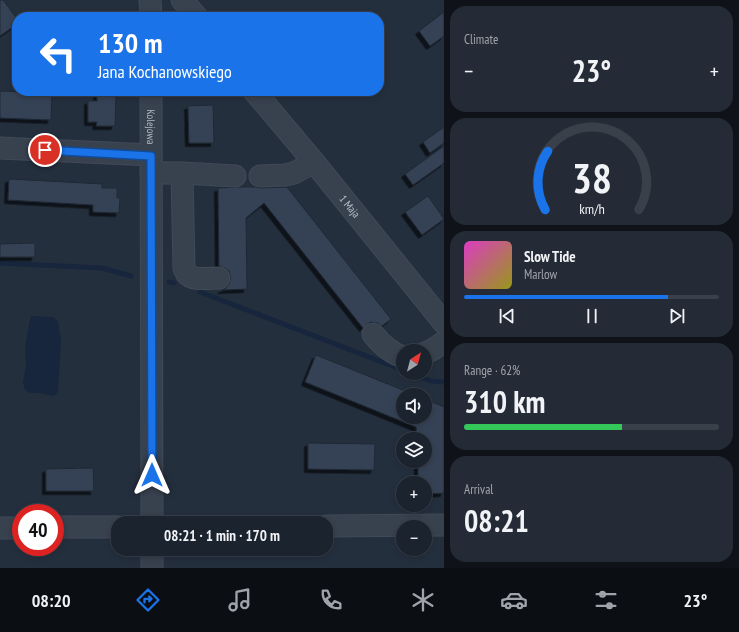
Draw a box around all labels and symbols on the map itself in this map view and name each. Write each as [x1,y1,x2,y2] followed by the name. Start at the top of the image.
[144,110,158,144] street label: Kolejowa
[28,133,62,167] pin
[336,192,363,221] street label: 1 Maja
[396,344,432,380] north arrow
[131,454,173,496] position arrow
[12,504,64,556] speed limit sign: 40

